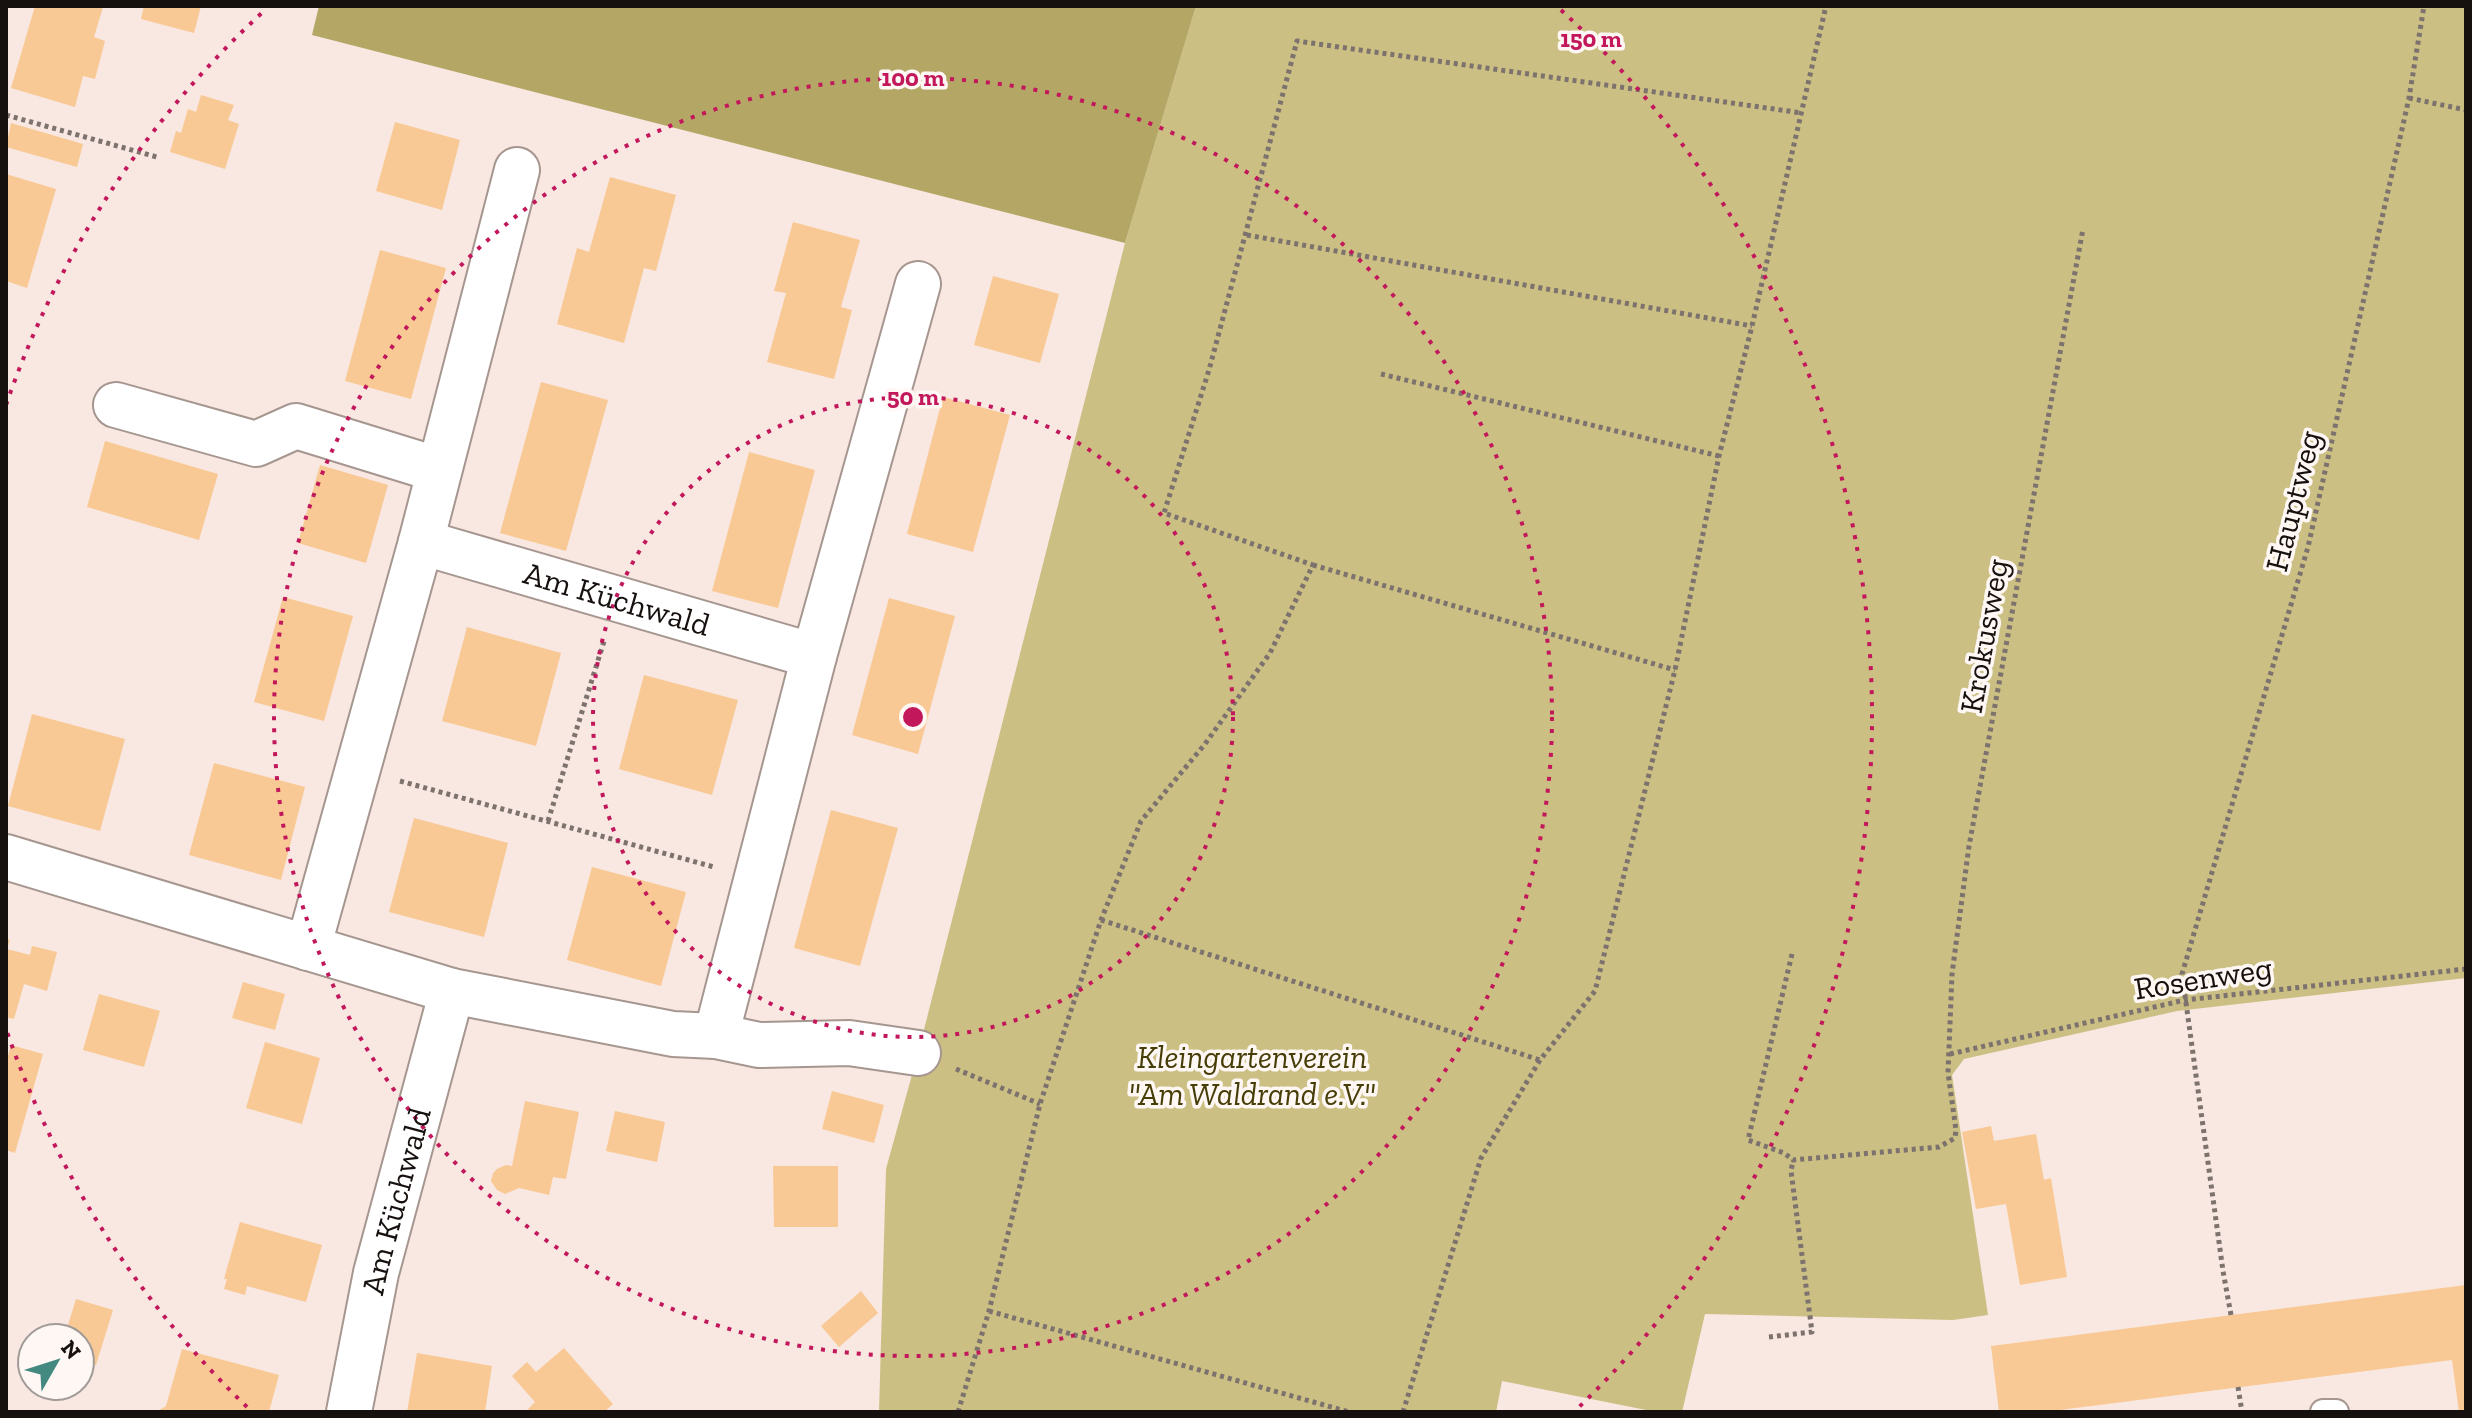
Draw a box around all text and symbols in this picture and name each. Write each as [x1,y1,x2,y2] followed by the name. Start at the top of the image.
[1560,24,1622,53] text: 150 m
[882,63,944,92] text: 100 m
[887,382,939,411] text: 50 m
[2257,427,2329,575] street label: Hauptweg
[519,554,715,644] street label: Am Küchwald
[1952,556,2016,716] street label: Krokusweg
[899,703,927,731] centre of rings
[2131,948,2275,1008] street label: Rosenweg
[1128,1038,1376,1113] park label: Kleingartenverein "Am Waldrand e.V."
[353,1103,439,1298] street label: Am Küchwald
[16,1322,96,1402] north arrow
[55,1335,87,1365] text: N

